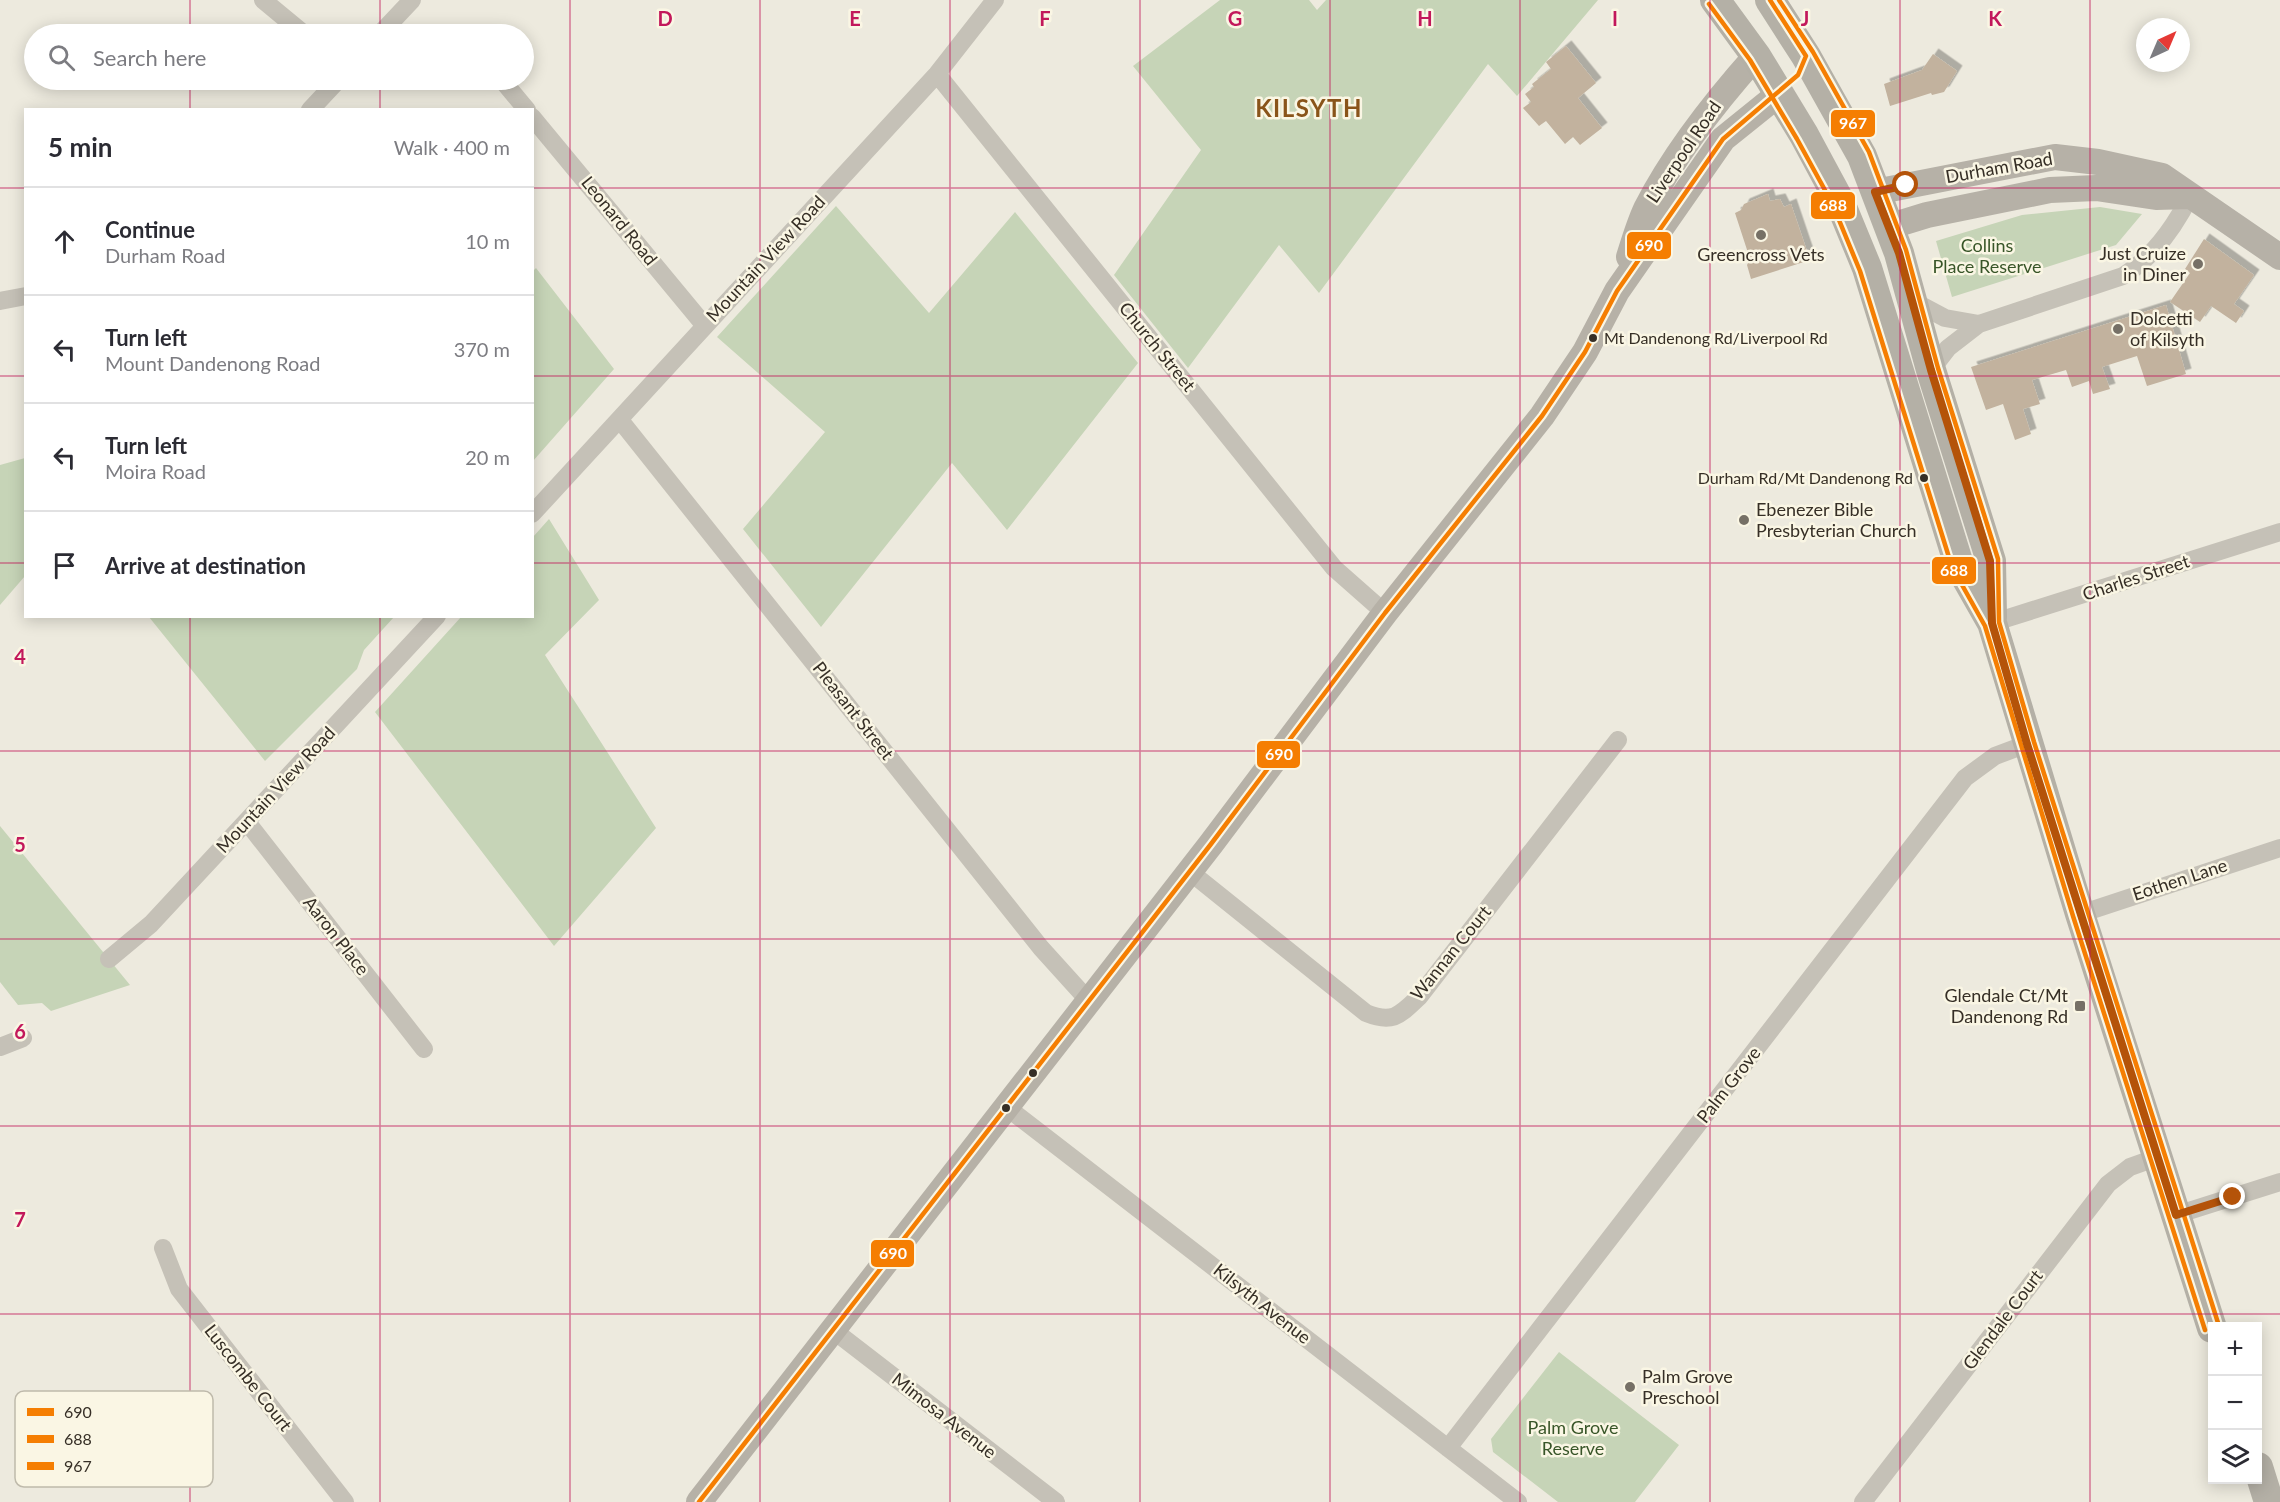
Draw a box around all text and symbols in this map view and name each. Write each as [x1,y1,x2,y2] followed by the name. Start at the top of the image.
[657,6,673,30] text: D
[849,6,861,30] text: E
[1039,6,1051,30] text: F
[1228,6,1242,30] text: G
[1417,6,1433,30] text: H
[1612,6,1618,30] text: I
[1801,6,1809,30] text: J
[1988,6,2002,30] text: K
[2136,18,2190,72] north arrow
[24,24,534,90] search box
[45,41,78,74] icon: search
[93,44,206,71] text: Search here
[1255,93,1363,122] district label: KILSYTH
[1641,96,1725,206] street label: Liverpool Road
[1830,109,1876,138] line badge: 967
[1839,113,1867,132] text: 967
[48,131,112,163] text: 5 min
[394,135,510,159] text: Walk · 400 m
[1944,147,2054,187] street label: Durham Road
[577,171,662,269] street label: Leonard Road
[1892,171,1918,197] route start
[701,191,829,326] street label: Mountain View Road
[1810,191,1856,220] line badge: 688
[1819,195,1847,214] text: 688
[105,216,195,243] text: Continue
[48,225,81,258] icon: ahead
[1754,228,1768,242] marker: Greencross Vets
[465,229,510,253] text: 10 m
[1626,231,1672,260] line badge: 690
[1932,234,2042,277] park label: Collins Place Reserve
[1635,235,1663,254] text: 690
[2099,242,2186,285] place label: Just Cruize in Diner
[105,243,226,267] text: Durham Road
[1697,243,1825,265] place label: Greencross Vets
[2191,257,2205,271] marker: Just Cruize in Diner
[1115,297,1201,396] street label: Church Street
[2130,307,2205,350] place label: Dolcetti of Kilsyth
[2111,322,2125,336] marker: Dolcetti of Kilsyth
[105,324,187,351] text: Turn left
[1604,328,1828,347] place label: Mt Dandenong Rd/Liverpool Rd
[1587,332,1599,344] marker: Mt Dandenong Rd/Liverpool Rd
[48,333,81,366] icon: left
[454,337,510,361] text: 370 m
[105,351,320,375] text: Mount Dandenong Road
[105,432,187,459] text: Turn left
[48,441,81,474] icon: left
[465,445,510,469] text: 20 m
[105,459,206,483] text: Moira Road
[1698,468,1913,487] place label: Durham Rd/Mt Dandenong Rd
[1918,472,1930,484] marker: Durham Rd/Mt Dandenong Rd
[1756,498,1917,541] place label: Ebenezer Bible Presbyterian Church
[1737,513,1751,527] marker: Ebenezer Bible Presbyterian Church
[48,549,81,582] icon: arrive
[2079,549,2192,605] street label: Charles Street
[105,552,306,579] text: Arrive at destination
[1931,556,1977,585] line badge: 688
[1940,560,1968,579] text: 688
[14,644,26,668] text: 4
[809,657,899,764] street label: Pleasant Street
[211,722,339,857] street label: Mountain View Road
[1256,740,1301,769] line badge: 690
[1265,744,1293,763] text: 690
[14,832,26,856] text: 5
[2129,853,2230,905] street label: Eothen Lane
[299,892,374,979] street label: Aaron Place
[1405,900,1495,1004] street label: Wannan Court
[1945,984,2069,1027] place label: Glendale Ct/Mt Dandenong Rd
[2073,999,2087,1013] marker: Glendale Ct/Mt Dandenong Rd
[14,1019,26,1043] text: 6
[1692,1042,1765,1127] street label: Palm Grove
[1027,1067,1039,1079] unlabelled marker
[1000,1102,1012,1114] unlabelled marker
[2219,1183,2245,1209] route end
[14,1207,26,1231] text: 7
[870,1239,915,1268] line badge: 690
[879,1243,907,1262] text: 690
[1210,1258,1316,1348] street label: Kilsyth Avenue
[1958,1265,2047,1374] street label: Glendale Court
[200,1320,298,1436] street label: Luscombe Court
[2208,1322,2262,1484] map controls
[2208,1322,2262,1376] button: +
[1642,1365,1733,1408] place label: Palm Grove Preschool
[888,1368,1001,1463] street label: Mimosa Avenue
[2208,1376,2262,1430] button: −
[1623,1380,1637,1394] marker: Palm Grove Preschool
[15,1391,213,1487] legend
[64,1402,92,1421] text: 690
[1528,1416,1618,1459] park label: Palm Grove Reserve
[64,1429,92,1448] text: 688
[2208,1430,2262,1484] button: layers
[64,1456,92,1475] text: 967

